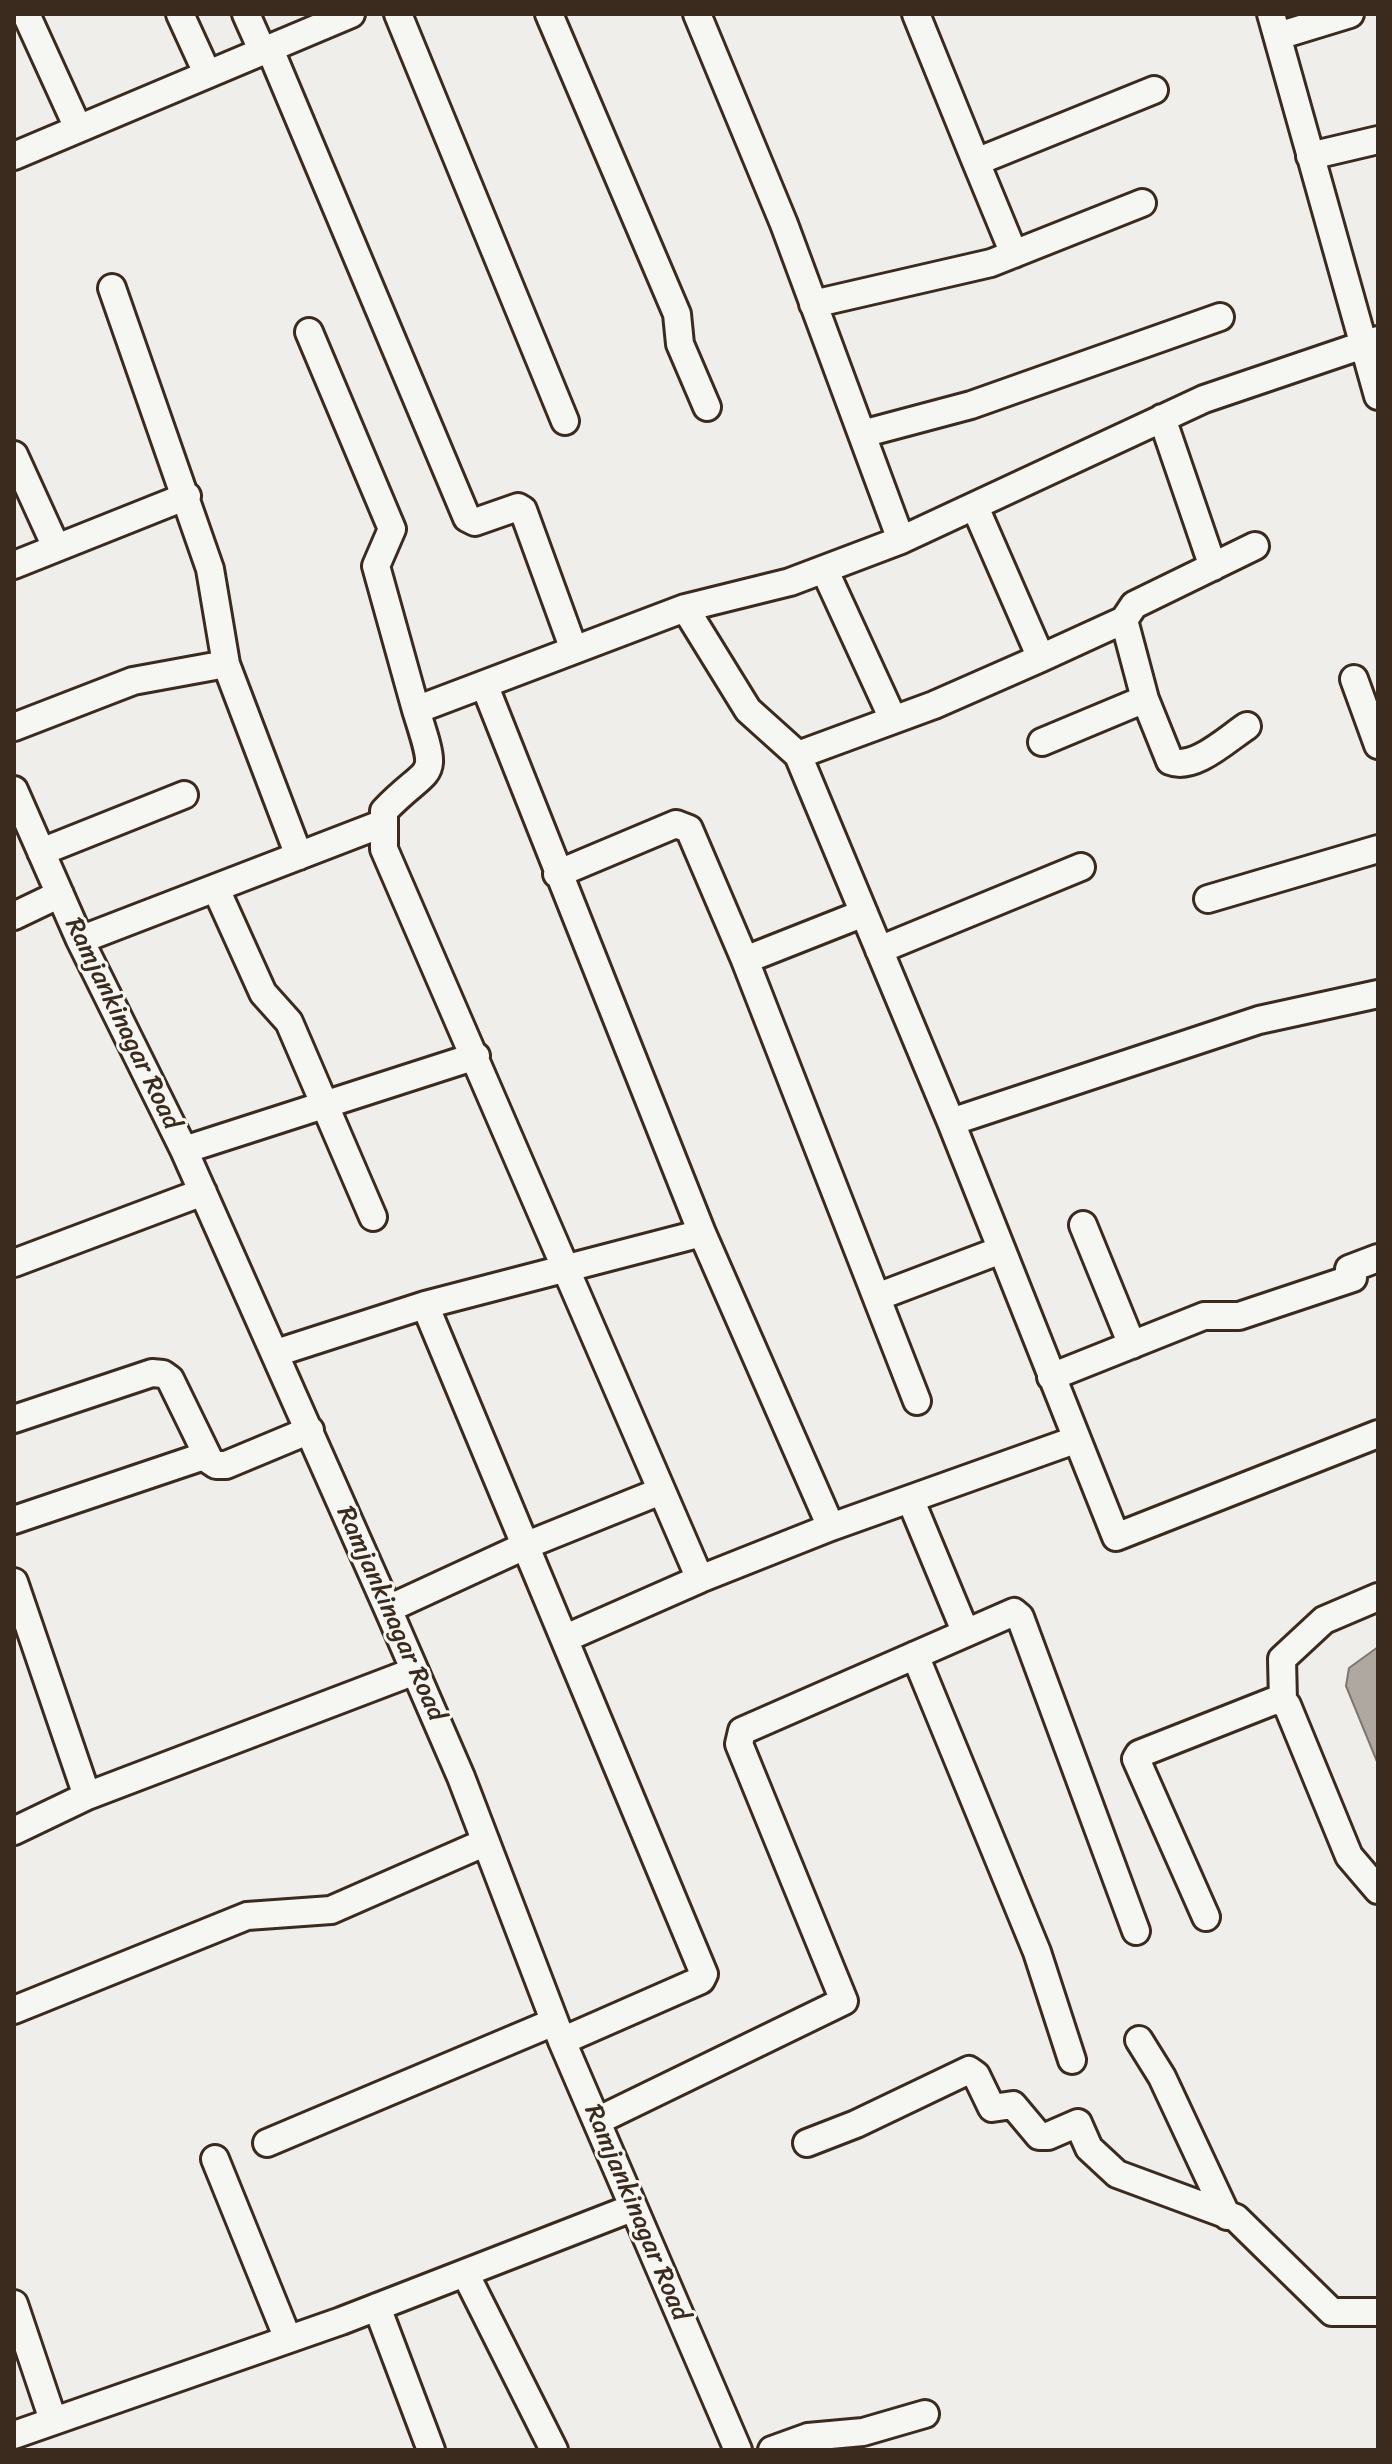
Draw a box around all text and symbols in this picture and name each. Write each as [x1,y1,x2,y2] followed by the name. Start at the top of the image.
[57,913,187,1135] street label: Ramjankinagar Road
[329,1502,451,1726] street label: Ramjankinagar Road
[576,2100,696,2326] street label: Ramjankinagar Road

